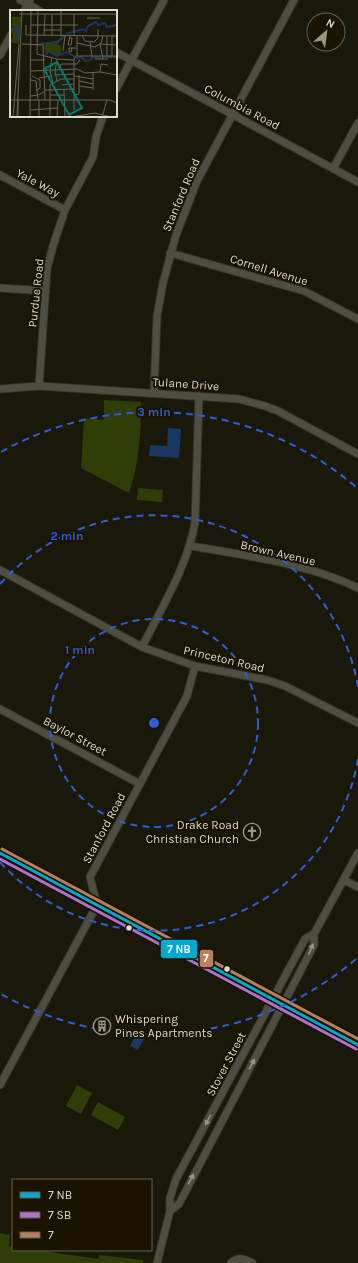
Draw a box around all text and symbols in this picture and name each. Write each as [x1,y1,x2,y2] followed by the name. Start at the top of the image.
[10,10,117,117] inset map
[306,12,346,52] north arrow
[324,16,337,31] text: N
[202,81,282,133] street label: Columbia Road
[159,156,203,234] street label: Stanford Road
[14,166,63,200] street label: Yale Way
[228,252,310,288] street label: Cornell Avenue
[25,258,47,328] street label: Purdue Road
[152,375,220,393] street label: Tulane Drive
[137,405,171,419] text: 3 min
[50,529,84,543] text: 2 min
[239,538,317,568] street label: Brown Avenue
[65,643,95,657] text: 1 min
[182,643,266,675] street label: Princeton Road
[41,713,109,759] street label: Baylor Street
[147,716,161,730] centre of rings
[79,790,129,866] street label: Stanford Road
[146,818,239,846] place label: Drake Road Christian Church
[242,822,262,842] church icon: Drake Road Christian Church
[124,923,134,933] unlabelled marker
[160,939,198,959] line badge: 7 NB
[309,942,315,954] one-way arrow
[167,943,191,956] text: 7 NB
[199,949,214,968] line badge: 7
[203,952,209,965] text: 7
[222,964,232,974] unlabelled marker
[115,1012,213,1040] place label: Whispering Pines Apartments
[92,1016,112,1036] building icon: Whispering Pines Apartments
[203,1029,249,1098] street label: Stover Street
[248,1058,255,1070] one-way arrow
[205,1114,211,1126] one-way arrow
[188,1173,194,1185] one-way arrow
[12,1179,152,1251] legend
[48,1188,72,1202] text: 7 NB
[48,1208,71,1222] text: 7 SB
[48,1228,54,1242] text: 7

